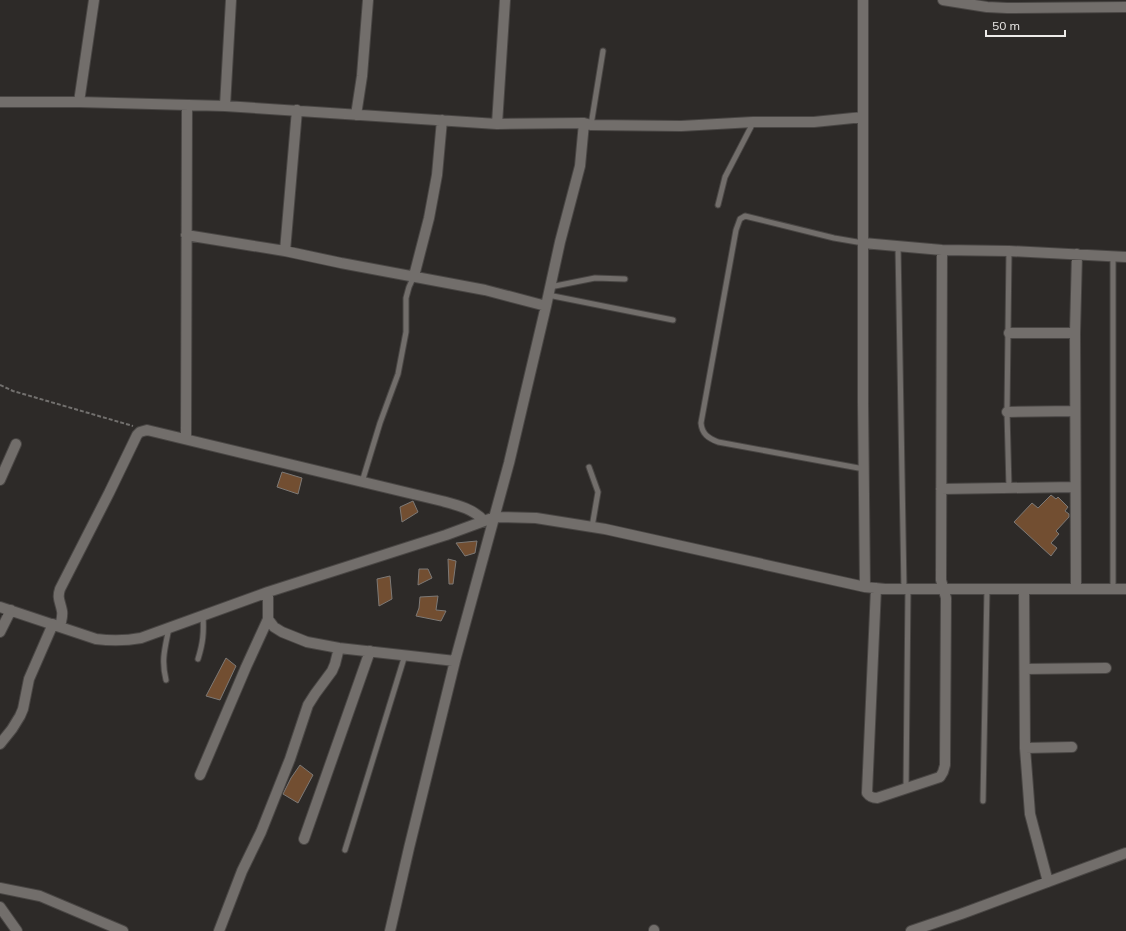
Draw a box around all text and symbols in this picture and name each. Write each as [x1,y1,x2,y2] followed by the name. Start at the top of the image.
[986,12,1065,38] scale bar
[992,18,1020,33] text: 50 m

